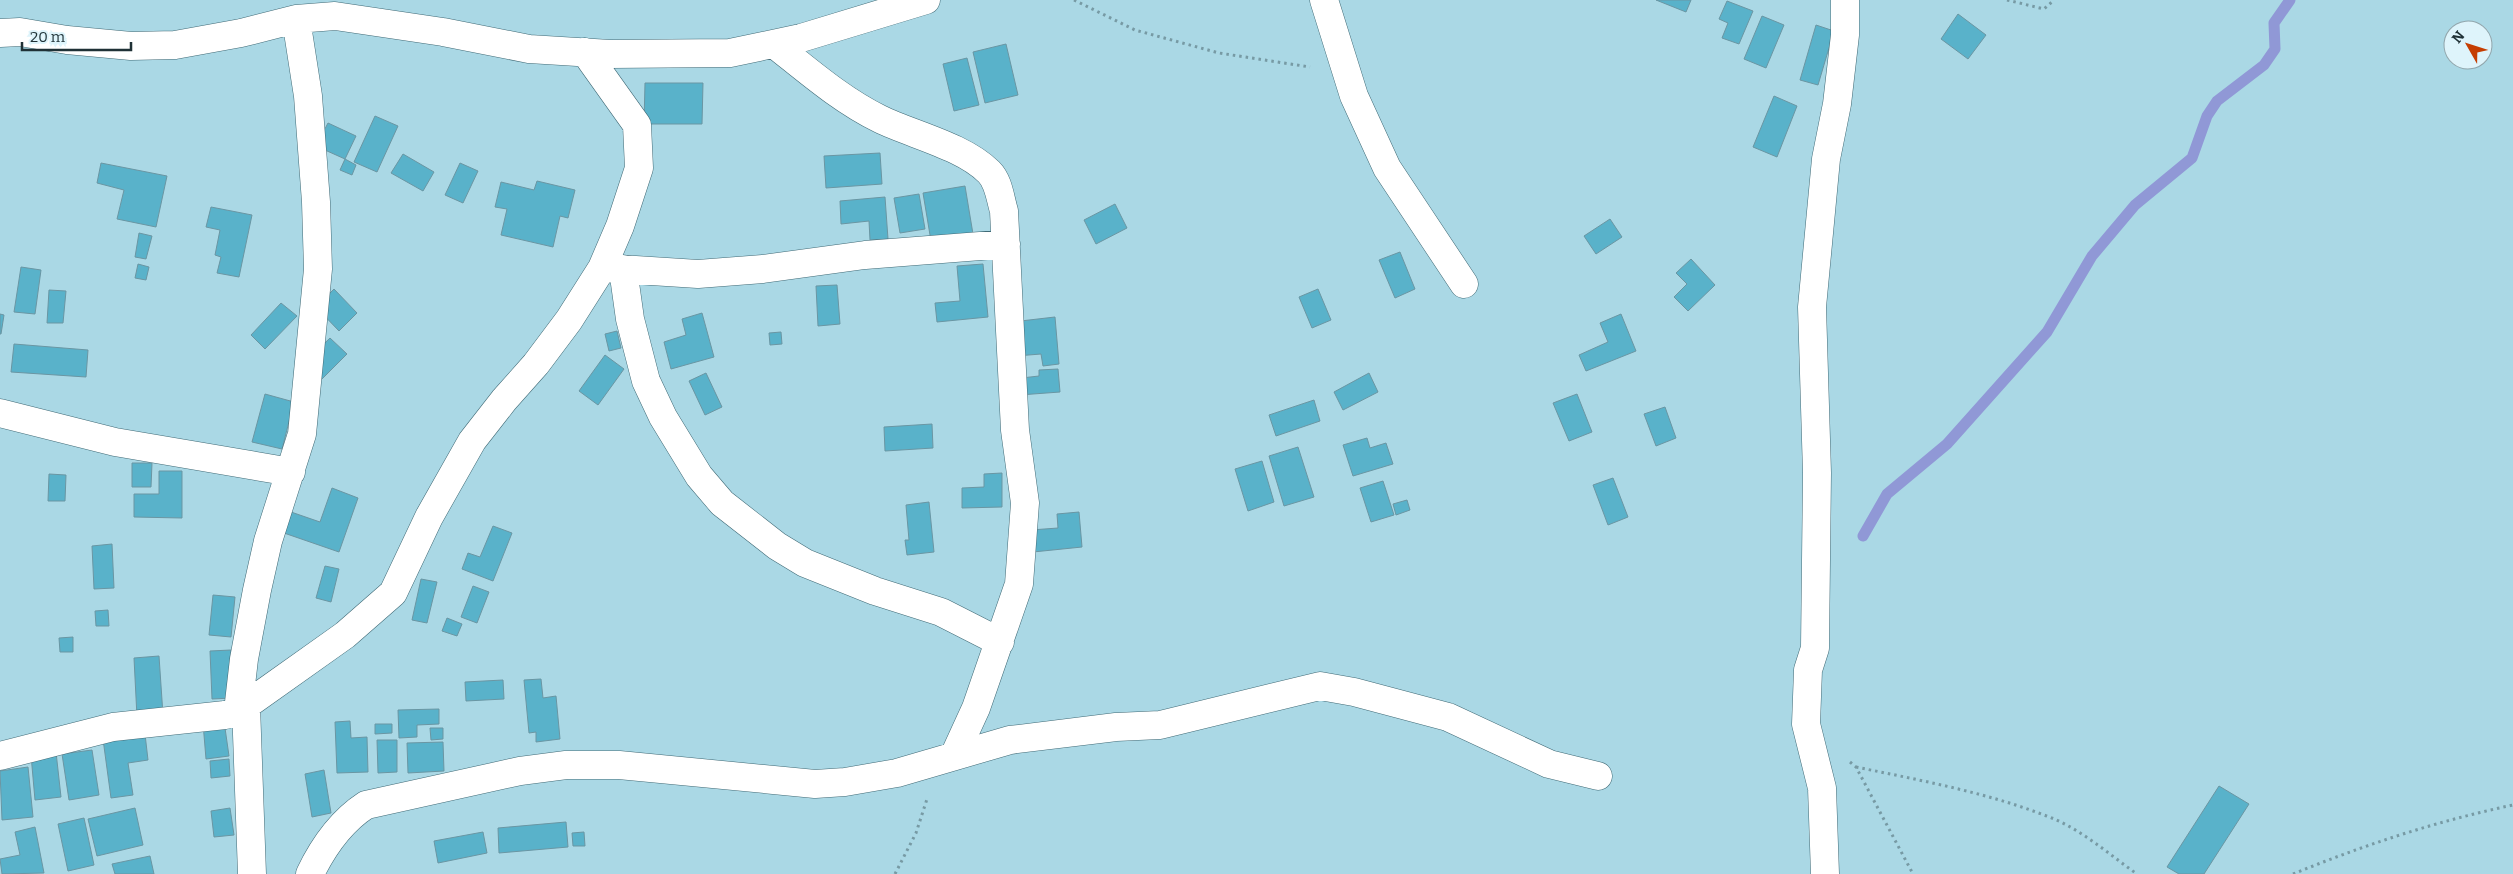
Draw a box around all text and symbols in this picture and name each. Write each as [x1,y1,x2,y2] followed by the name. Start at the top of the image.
[22,20,131,52] scale bar
[2443,20,2493,70] north arrow
[2448,27,2468,47] text: N
[30,28,66,46] text: 20 m

